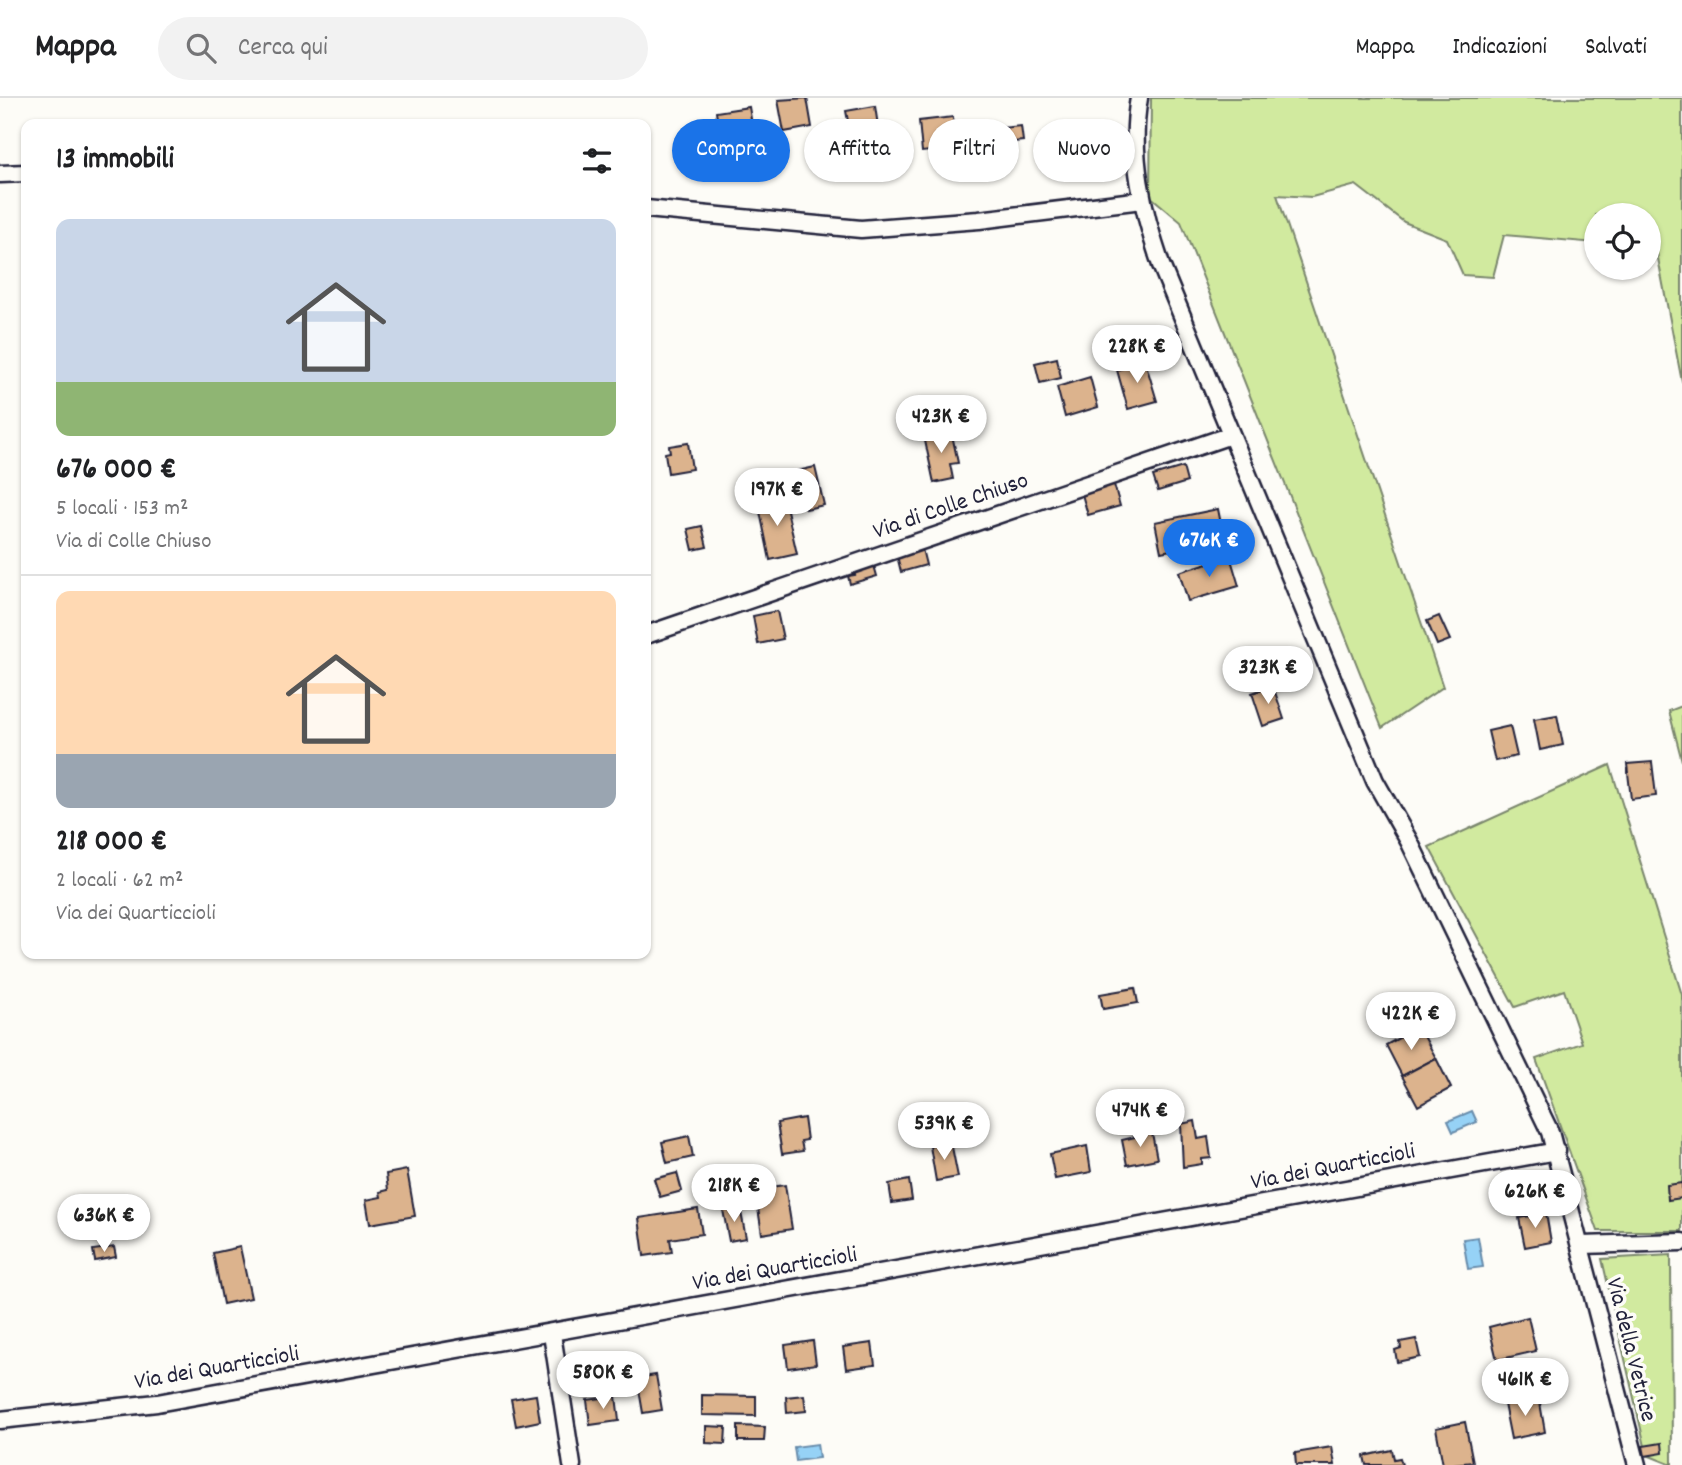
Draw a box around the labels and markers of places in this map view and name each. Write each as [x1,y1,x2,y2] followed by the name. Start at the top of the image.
[1080,326,1194,385] pin: 228K €
[884,396,998,455] pin: 423K €
[720,468,834,528] pin: 197K €
[1152,519,1266,579] pin: 676K €
[1211,646,1325,706] pin: 323K €
[1354,992,1468,1052] pin: 422K €
[1083,1090,1197,1149] pin: 474K €
[887,1102,1001,1162] pin: 539K €
[677,1164,791,1224] pin: 218K €
[1478,1170,1592,1230] pin: 626K €
[47,1194,161,1254] pin: 636K €
[546,1352,660,1411] pin: 580K €
[1468,1358,1582,1418] pin: 461K €

